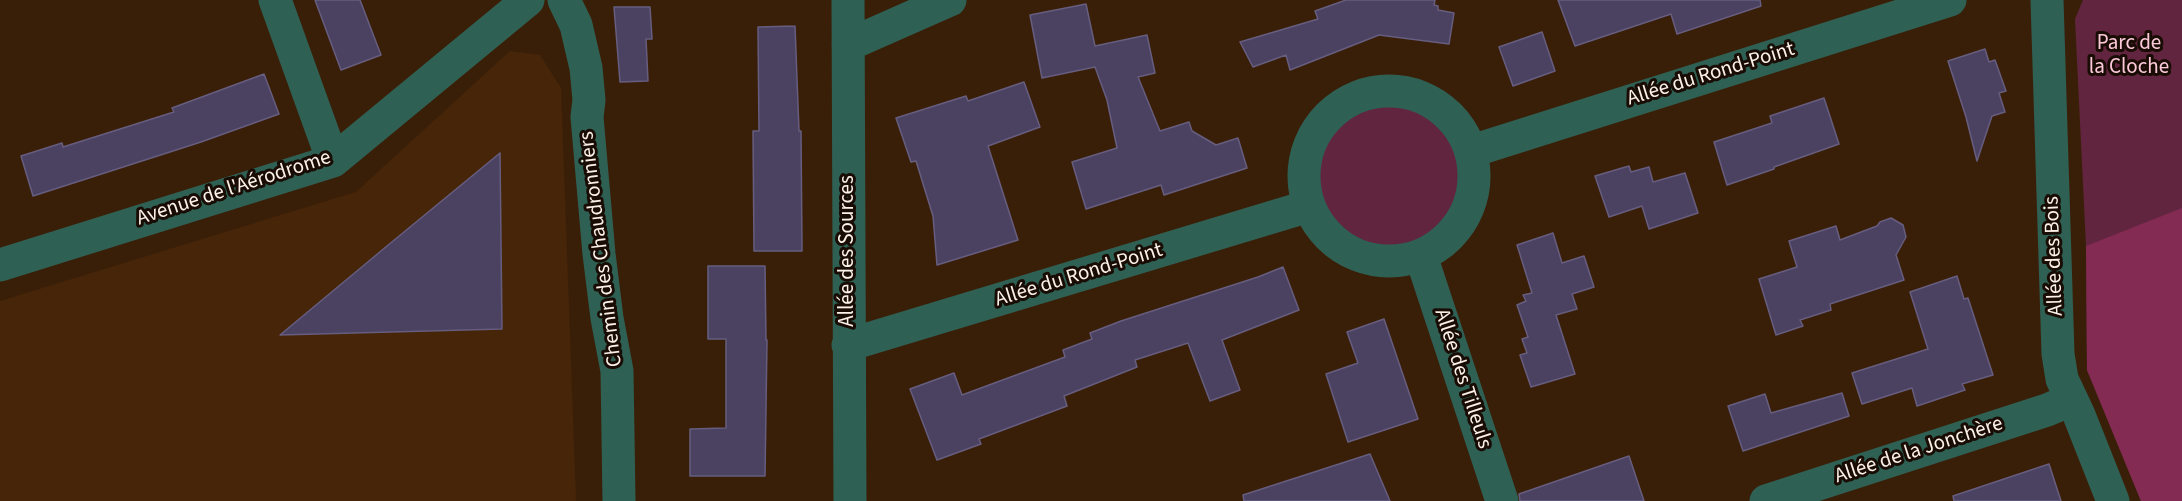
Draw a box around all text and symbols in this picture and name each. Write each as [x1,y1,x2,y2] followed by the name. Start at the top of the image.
[2089,31,2169,81] park label: Parc de la Cloche
[1624,38,1798,112] street label: Allée du Rond-Point
[575,130,629,368] street label: Chemin des Chaudronniers
[134,146,334,232] street label: Avenue de l'Aérodrome
[835,175,861,327] street label: Allée des Sources
[2040,196,2070,316] street label: Allée des Bois
[992,239,1166,313] street label: Allée du Rond-Point
[1428,306,1496,452] street label: Allée des Tilleuls
[1832,412,2006,490] street label: Allée de la Jonchère

